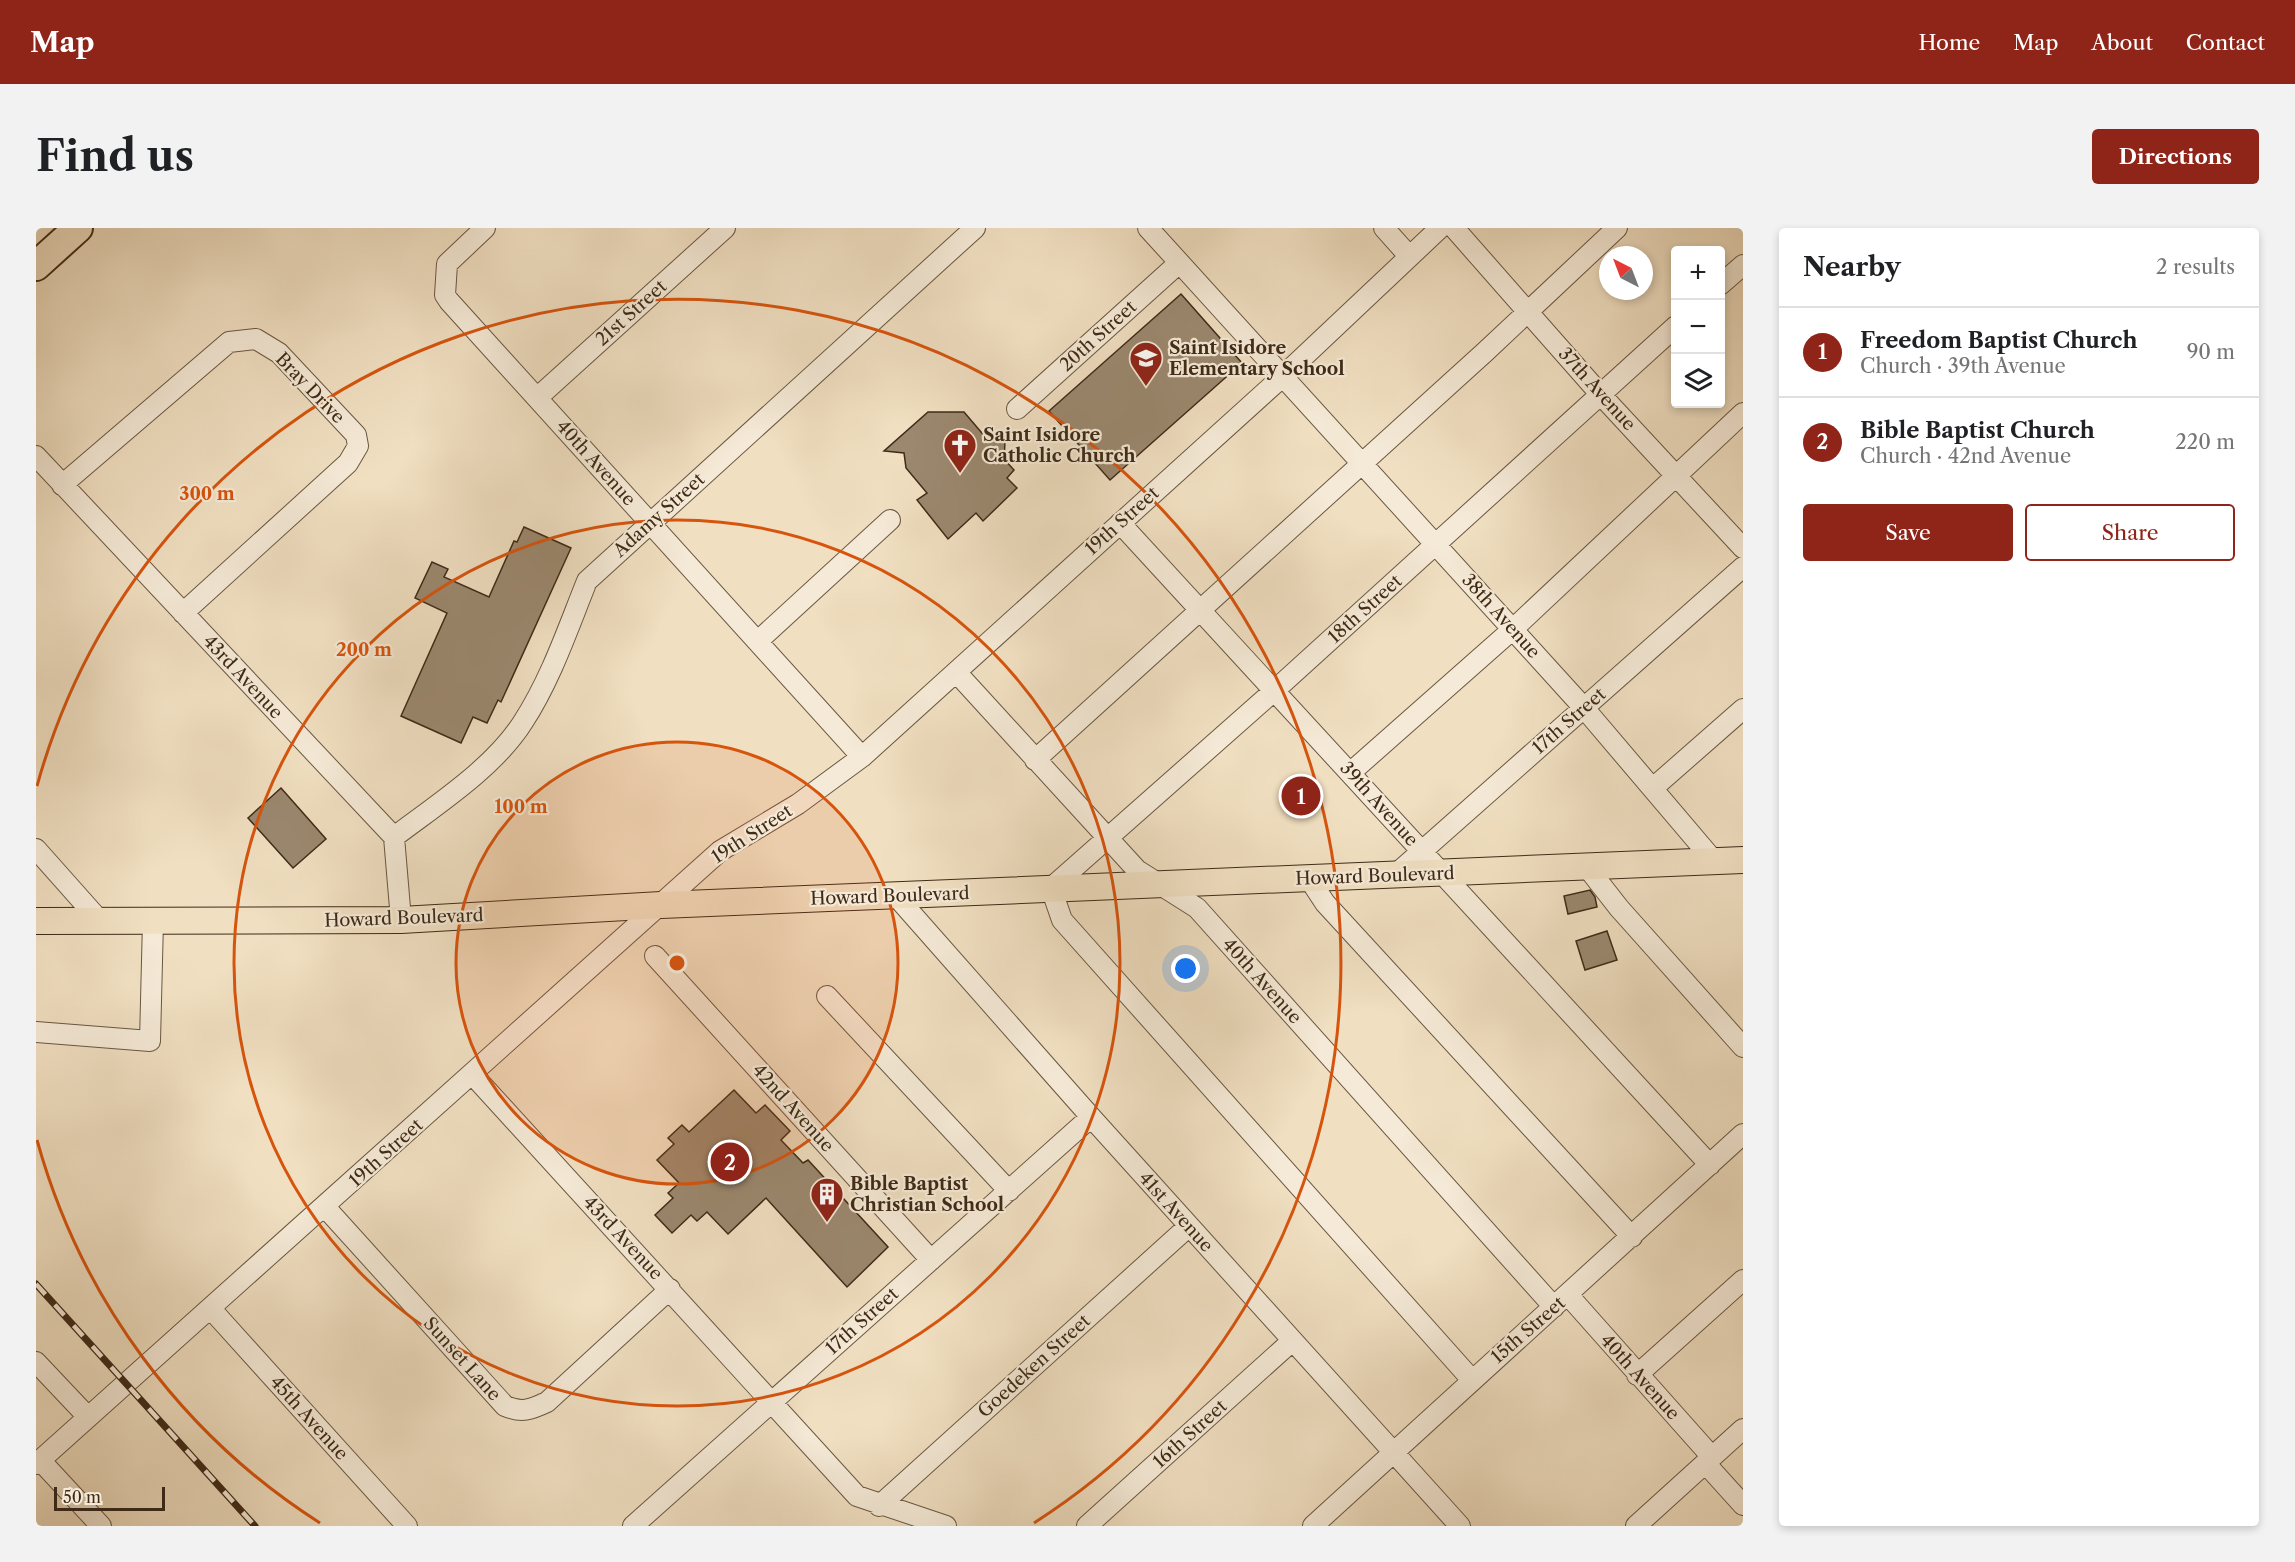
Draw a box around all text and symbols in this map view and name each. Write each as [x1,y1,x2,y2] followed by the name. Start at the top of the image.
[30,25,94,59] text: Map
[1919,30,1980,55] text: Home
[2013,30,2058,55] text: Map
[2091,30,2153,55] text: About
[2186,30,2265,55] text: Contact
[2092,129,2259,184] button: Directions
[36,130,194,182] text: Find us
[1599,246,1653,300] north arrow
[1671,246,1725,408] map controls
[1671,246,1725,300] button: +
[1803,251,1901,283] text: Nearby
[2156,255,2235,279] text: 2 results
[591,275,671,351] street label: 21st Street
[1055,296,1141,376] street label: 20th Street
[1671,300,1725,354] button: −
[1860,327,2138,354] text: Freedom Baptist Church
[1169,337,1345,380] place label: Saint Isidore Elementary School
[1128,340,1164,387] school or university icon: Saint Isidore Elementary School
[1818,340,1827,364] text: 1
[2187,340,2235,364] text: 90 m
[1554,343,1640,435] street label: 37th Avenue
[271,348,349,428] street label: Bray Drive
[1671,354,1725,408] button: layers
[1860,354,2066,378] text: Church · 39th Avenue
[552,416,640,510] street label: 40th Avenue
[1860,417,2095,444] text: Bible Baptist Church
[983,424,1136,467] place label: Saint Isidore Catholic Church
[942,427,978,474] church icon: Saint Isidore Catholic Church
[1817,430,1828,454] text: 2
[2175,430,2235,454] text: 220 m
[1860,444,2071,468] text: Church · 42nd Avenue
[608,468,710,562] street label: Adamy Street
[1081,482,1164,560] street label: 19th Street
[179,483,235,505] text: 300 m
[1803,504,2013,561] button: Save
[2025,504,2235,561] button: Share
[1457,569,1545,663] street label: 38th Avenue
[1324,570,1407,648] street label: 18th Street
[199,630,287,724] street label: 43rd Avenue
[336,639,392,661] text: 200 m
[1528,683,1611,759] street label: 17th Street
[1335,757,1423,851] street label: 39th Avenue
[1282,774,1320,818] pin: 1
[494,796,548,818] text: 100 m
[708,799,797,868] street label: 19th Street
[1295,862,1455,890] street label: Howard Boulevard
[810,882,970,910] street label: Howard Boulevard
[324,904,484,932] street label: Howard Boulevard
[1218,934,1306,1028] street label: 40th Avenue
[667,953,687,973] centre of rings
[1171,954,1200,983] your location
[748,1059,838,1157] street label: 42nd Avenue
[345,1114,428,1192] street label: 19th Street
[710,1140,750,1184] pin: 2
[1134,1167,1218,1257] street label: 41st Avenue
[850,1173,1004,1216] place label: Bible Baptist Christian School
[809,1176,845,1223] building icon: Bible Baptist Christian School
[579,1191,667,1285] street label: 43rd Avenue
[821,1282,903,1359] street label: 17th Street
[1487,1292,1570,1368] street label: 15th Street
[973,1309,1095,1422] street label: Goedeken Street
[419,1313,505,1405] street label: Sunset Lane
[1596,1330,1684,1424] street label: 40th Avenue
[265,1371,353,1465] street label: 45th Avenue
[1149,1395,1232,1473] street label: 16th Street
[54,1484,165,1512] scale bar
[63,1487,101,1507] text: 50 m

